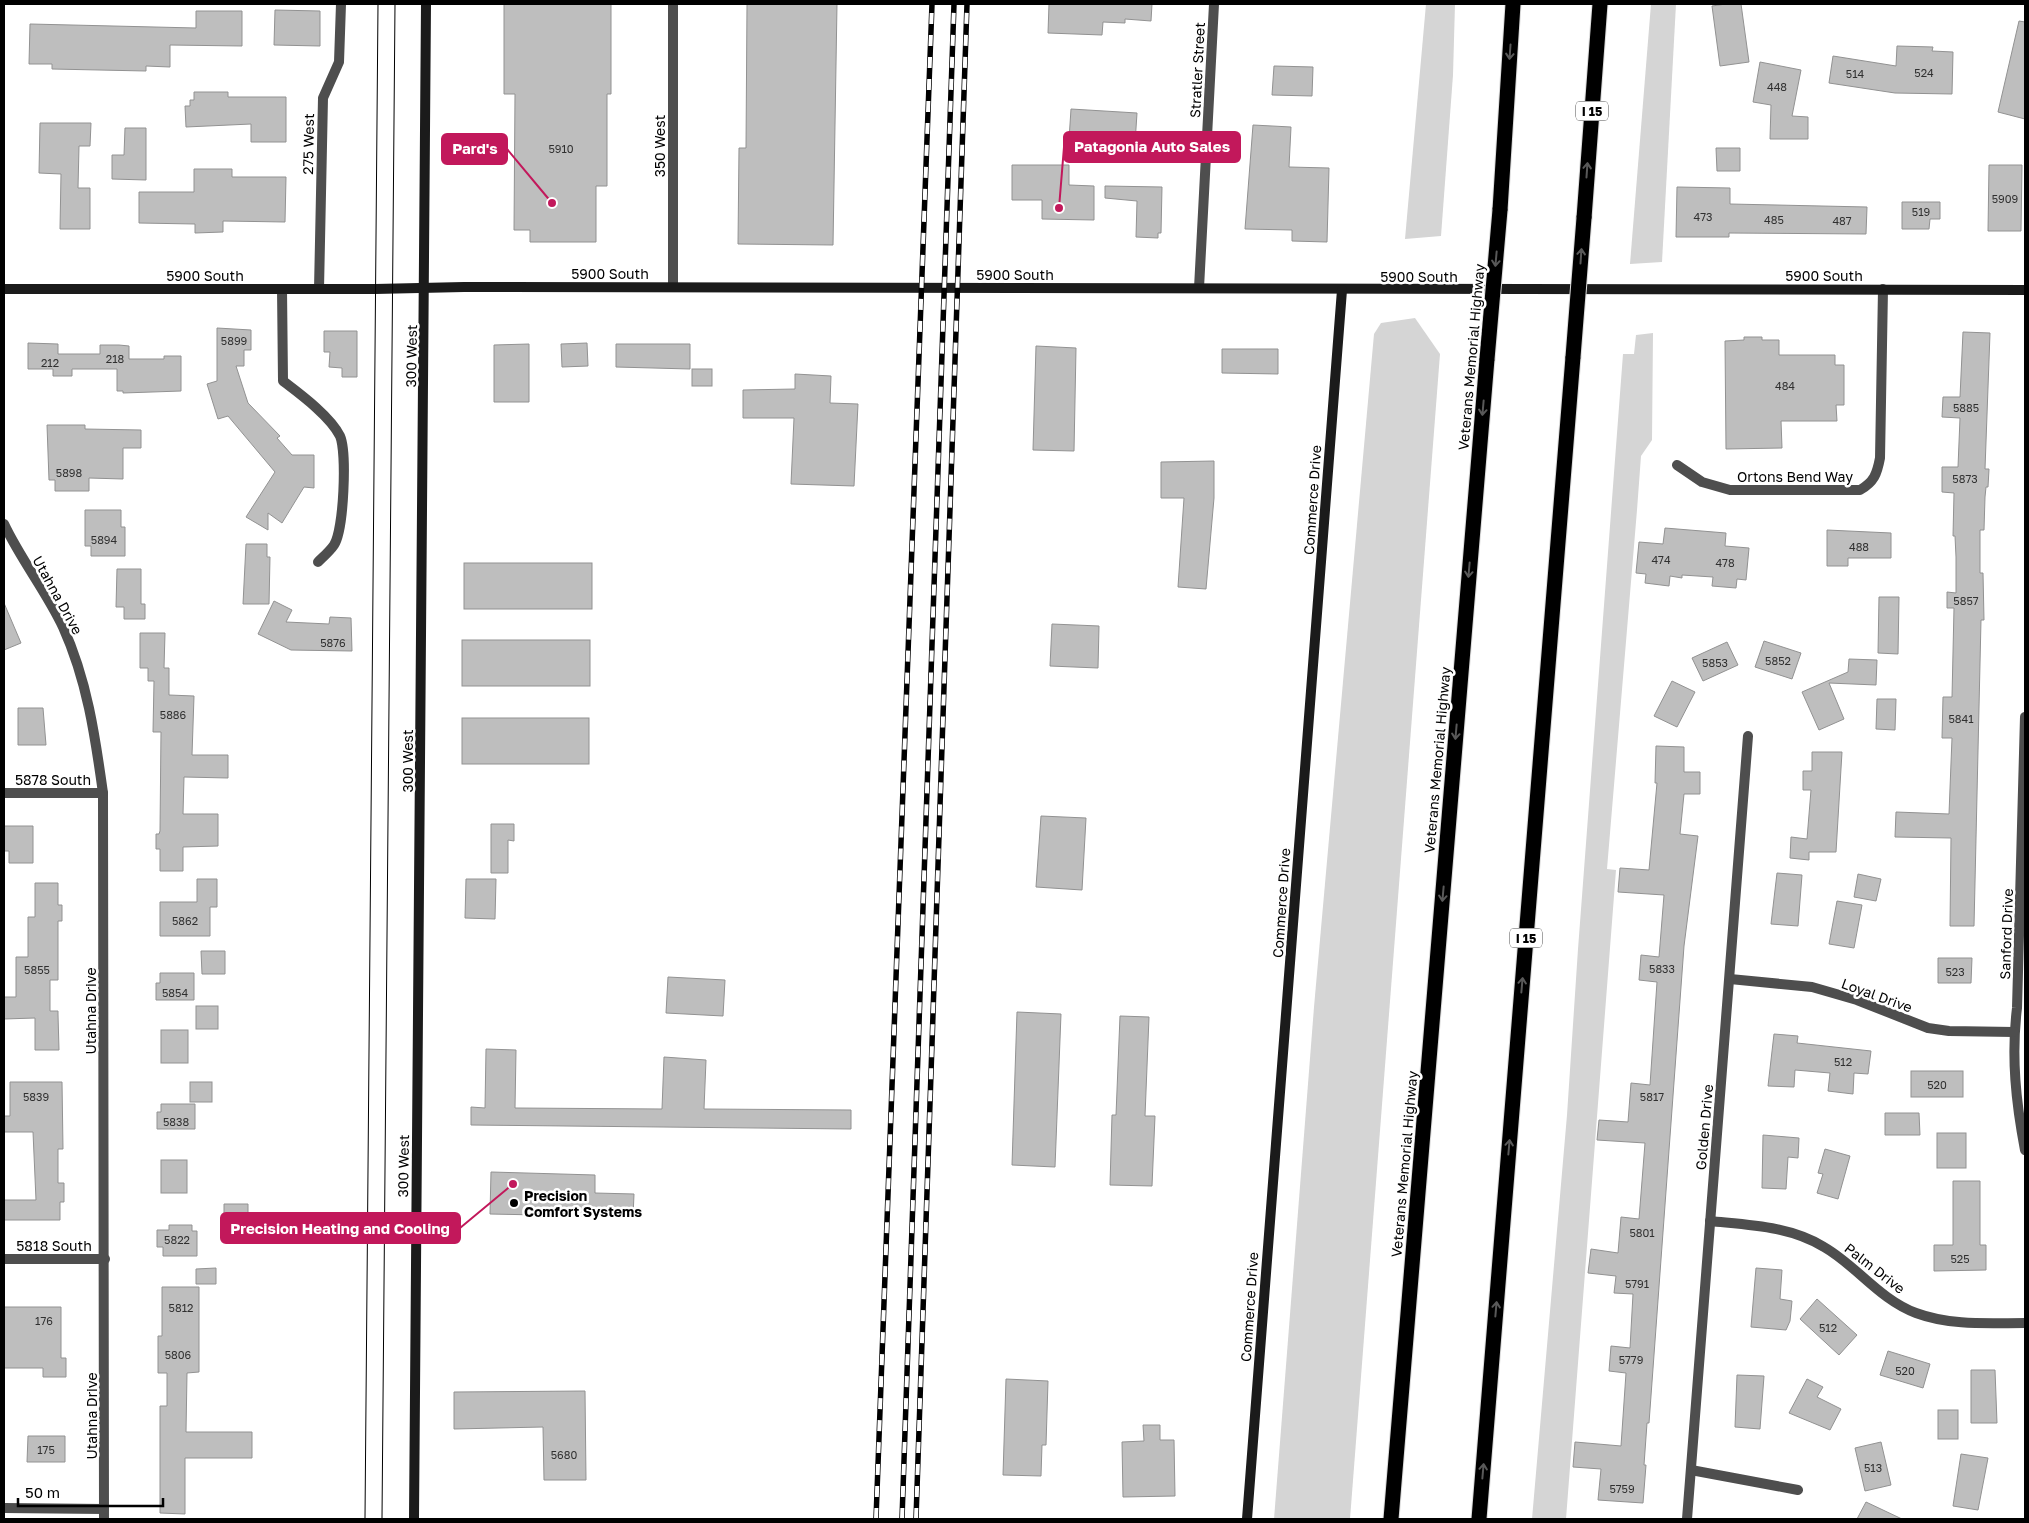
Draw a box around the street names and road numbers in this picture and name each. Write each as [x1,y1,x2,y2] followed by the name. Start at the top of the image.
[1186,22,1208,118] street label: Stratler Street
[1576,102,1608,120] road number: I 15
[299,113,317,175] street label: 275 West
[651,115,668,177] street label: 350 West
[1454,263,1488,451] street label: Veterans Memorial Highway
[571,265,649,282] street label: 5900 South
[976,266,1054,283] street label: 5900 South
[166,267,244,284] street label: 5900 South
[1785,267,1863,284] street label: 5900 South
[1380,268,1458,285] street label: 5900 South
[402,324,420,388] street label: 300 West
[1300,444,1324,556] street label: Commerce Drive
[1737,468,1853,485] street label: Ortons Bend Way
[29,553,87,637] street label: Utahna Drive
[1420,666,1454,854] street label: Veterans Memorial Highway
[399,729,416,793] street label: 300 West
[15,771,91,788] street label: 5878 South
[1269,847,1293,959] street label: Commerce Drive
[1996,888,2016,980] street label: Sanford Drive
[1510,928,1542,948] road number: I 15
[82,967,99,1055] street label: Utahna Drive
[1839,974,1915,1016] street label: Loyal Drive
[1387,1070,1421,1258] street label: Veterans Memorial Highway
[1692,1083,1716,1171] street label: Golden Drive
[394,1134,412,1198] street label: 300 West
[16,1237,92,1254] street label: 5818 South
[1841,1239,1909,1297] street label: Palm Drive
[1237,1251,1261,1363] street label: Commerce Drive
[83,1372,100,1460] street label: Utahna Drive

